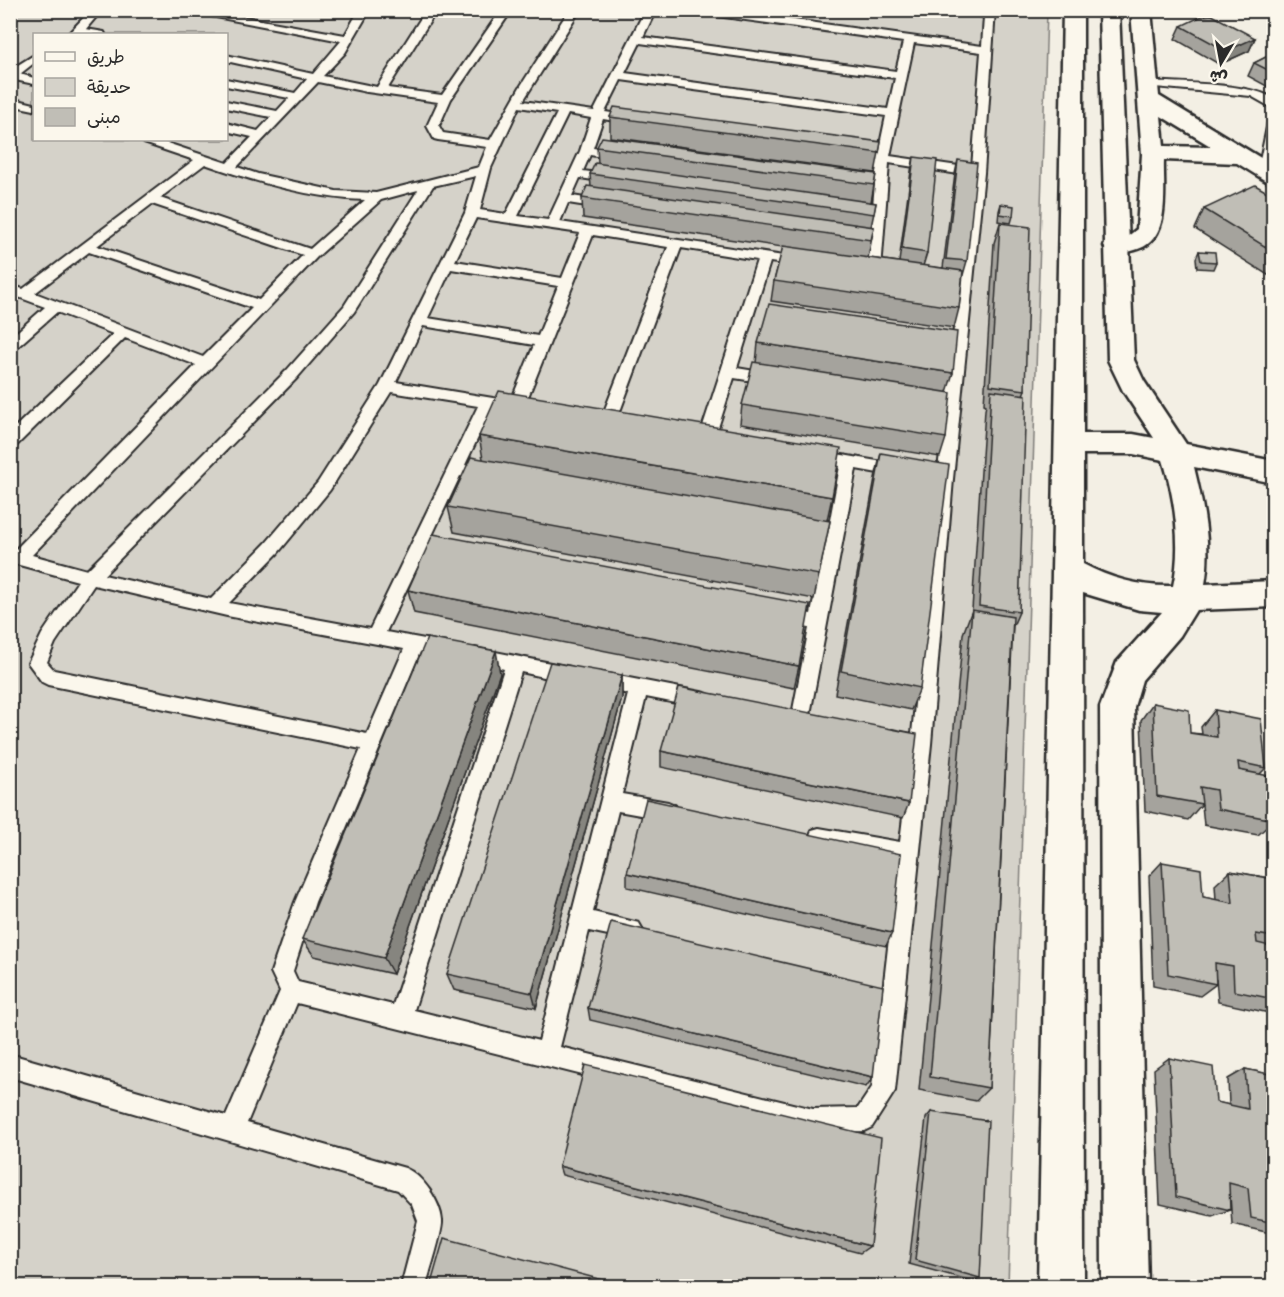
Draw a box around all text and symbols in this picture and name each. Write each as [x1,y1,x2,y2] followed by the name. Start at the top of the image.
[33,33,228,141] legend
[1191,33,1251,93] north arrow
[87,46,125,68] text: طريق
[1208,65,1229,88] text: ش
[87,76,131,98] text: حديقة
[87,106,121,128] text: مبنى

